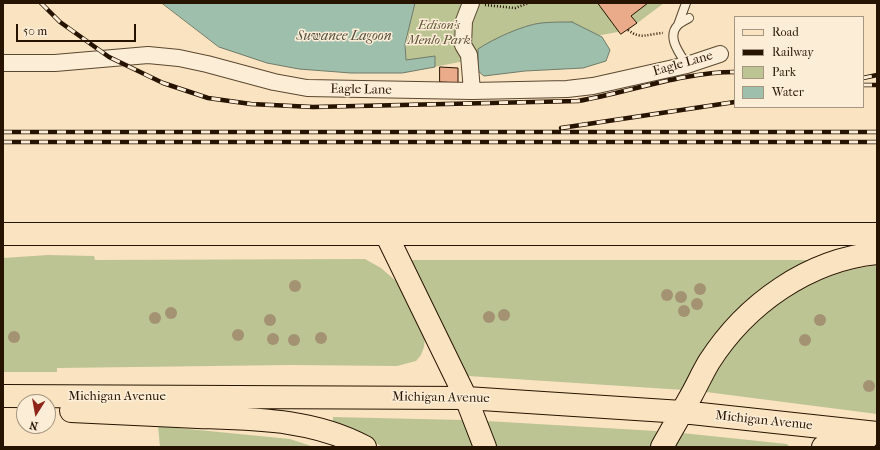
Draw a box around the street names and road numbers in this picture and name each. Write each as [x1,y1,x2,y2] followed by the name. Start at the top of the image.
[651,48,715,80] street label: Eagle Lane
[330,82,392,98] street label: Eagle Lane
[68,389,166,405] street label: Michigan Avenue
[392,389,490,407] street label: Michigan Avenue
[715,408,813,434] street label: Michigan Avenue

